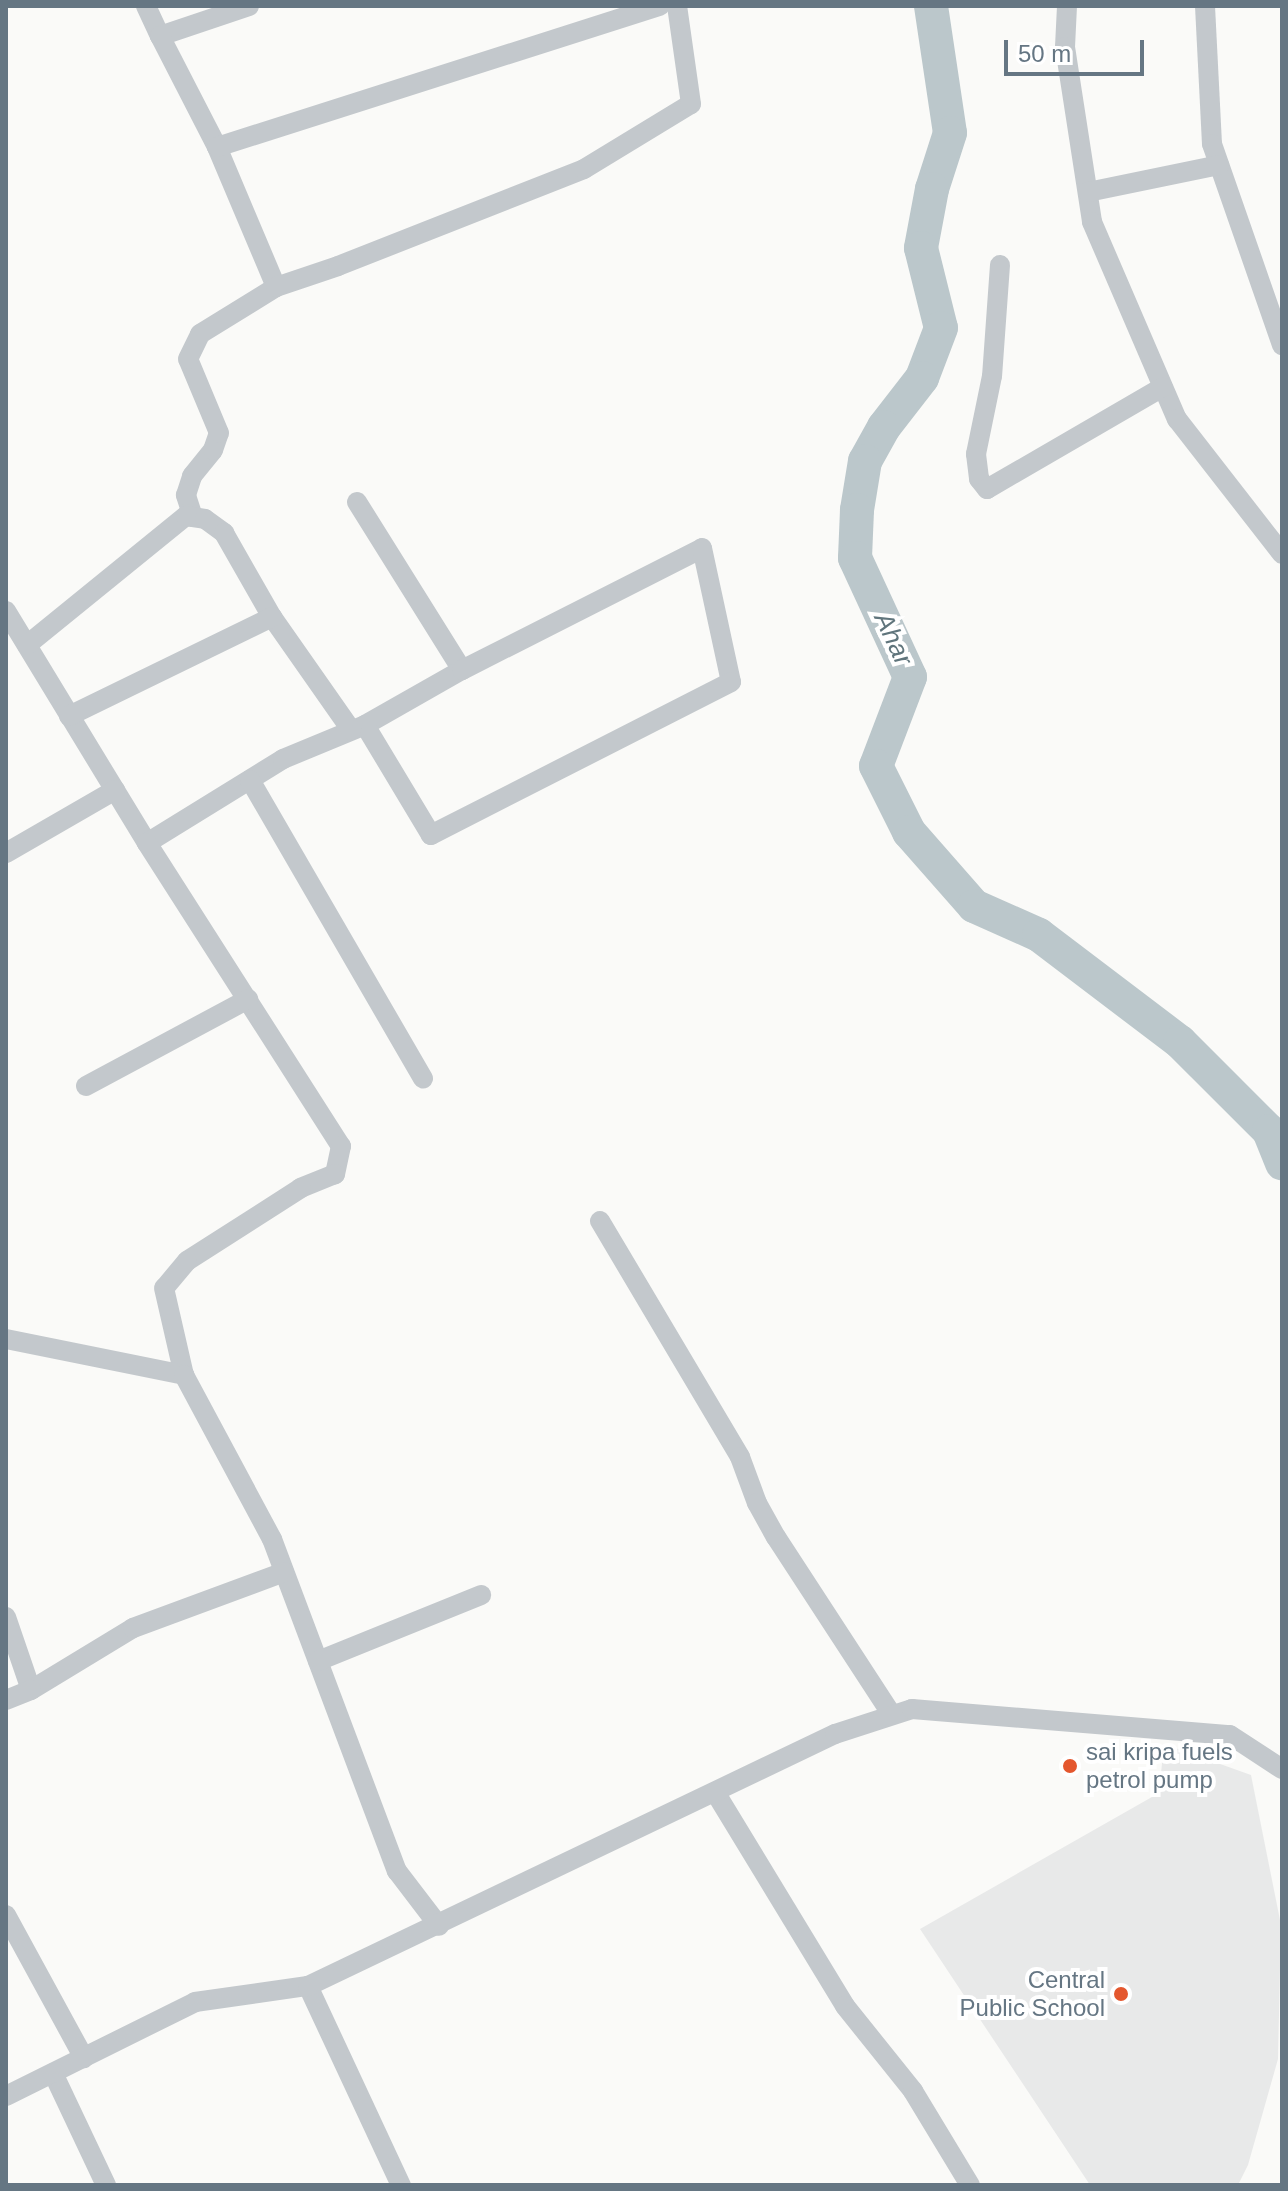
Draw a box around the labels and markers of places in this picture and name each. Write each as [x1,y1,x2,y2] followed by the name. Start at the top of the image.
[1086,1738,1233,1794] place label: sai kripa fuels petrol pump
[1061,1757,1079,1775] marker: sai kripa fuels petrol pump
[960,1966,1105,2022] place label: Central Public School
[1112,1985,1130,2003] marker: Central Public School

